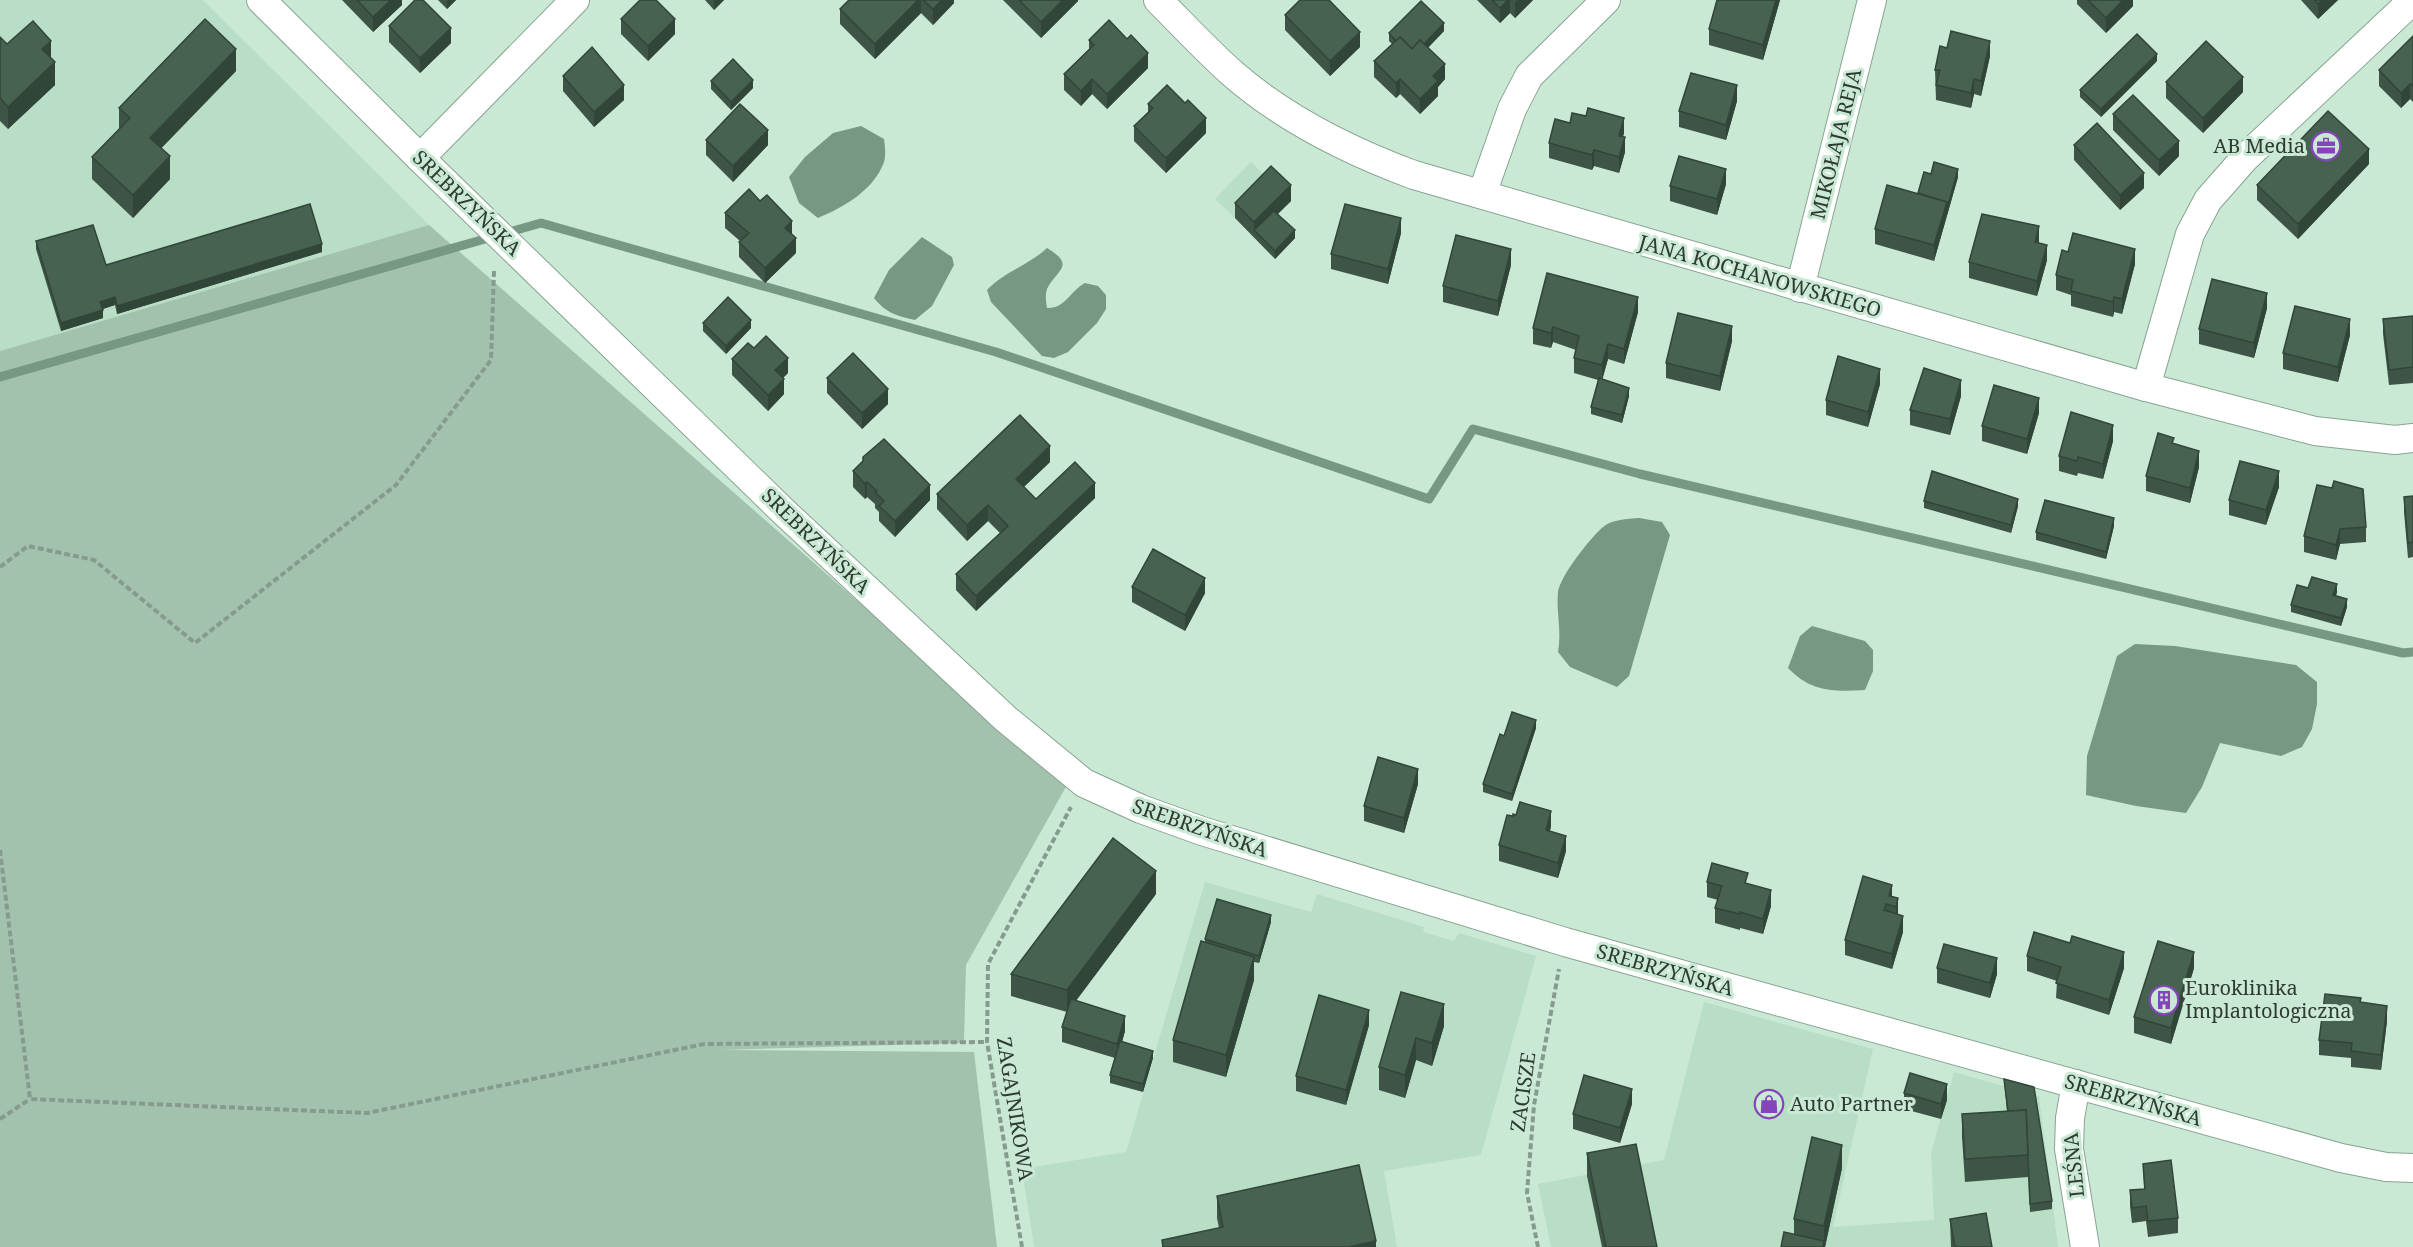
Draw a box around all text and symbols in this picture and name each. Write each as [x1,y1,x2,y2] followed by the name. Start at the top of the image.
[1804,65,1868,222] street label: MIKOŁAJA REJA
[2310,130,2342,162] office icon: AB Media
[2213,132,2305,159] place label: AB Media
[407,144,528,262] street label: SREBRZYŃSKA
[1635,228,1884,323] street label: JANA KOCHANOWSKIEGO
[756,482,877,600] street label: SREBRZYŃSKA
[1129,792,1272,864] street label: SREBRZYŃSKA
[1594,937,1738,1002] street label: SREBRZYŃSKA
[2185,974,2352,1024] place label: Euroklinika Implantologiczna
[2148,984,2180,1016] building icon: Euroklinika Implantologiczna
[991,1035,1040,1184] street label: ZAGAJNIKOWA
[1504,1050,1541,1134] street label: ZACISZE
[2062,1067,2206,1132] street label: SREBRZYŃSKA
[1753,1088,1785,1120] shop icon: Auto Partner
[1790,1090,1914,1117] place label: Auto Partner
[2057,1130,2090,1199] street label: LEŚNA

